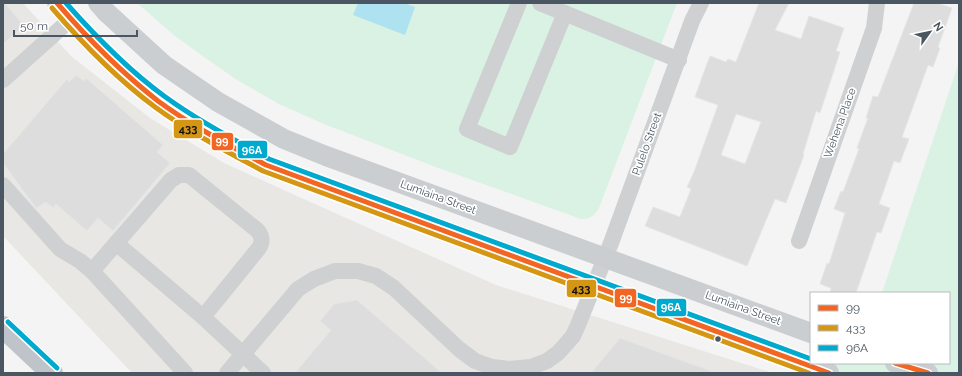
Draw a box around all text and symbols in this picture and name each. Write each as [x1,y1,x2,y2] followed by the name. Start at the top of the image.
[14,12,137,38] scale bar
[910,12,950,52] north arrow
[20,19,48,33] text: 50 m
[930,20,946,34] text: N
[821,86,859,160] street label: Wehena Place
[630,111,664,177] street label: Pulelo Street
[173,119,203,139] line badge: 433
[179,123,197,136] text: 433
[211,132,234,151] line badge: 99
[216,135,229,148] text: 99
[237,140,268,159] line badge: 96A
[242,144,263,157] text: 96A
[398,177,478,217] street label: Lumiaina Street
[566,279,597,298] line badge: 433
[572,283,590,296] text: 433
[614,288,637,308] line badge: 99
[703,288,783,328] street label: Lumiaina Street
[620,292,633,305] text: 99
[810,292,950,364] legend
[656,298,687,317] line badge: 96A
[661,301,682,314] text: 96A
[846,301,860,315] text: 99
[846,321,865,335] text: 433
[713,334,723,344] unlabelled marker
[846,341,868,355] text: 96A

